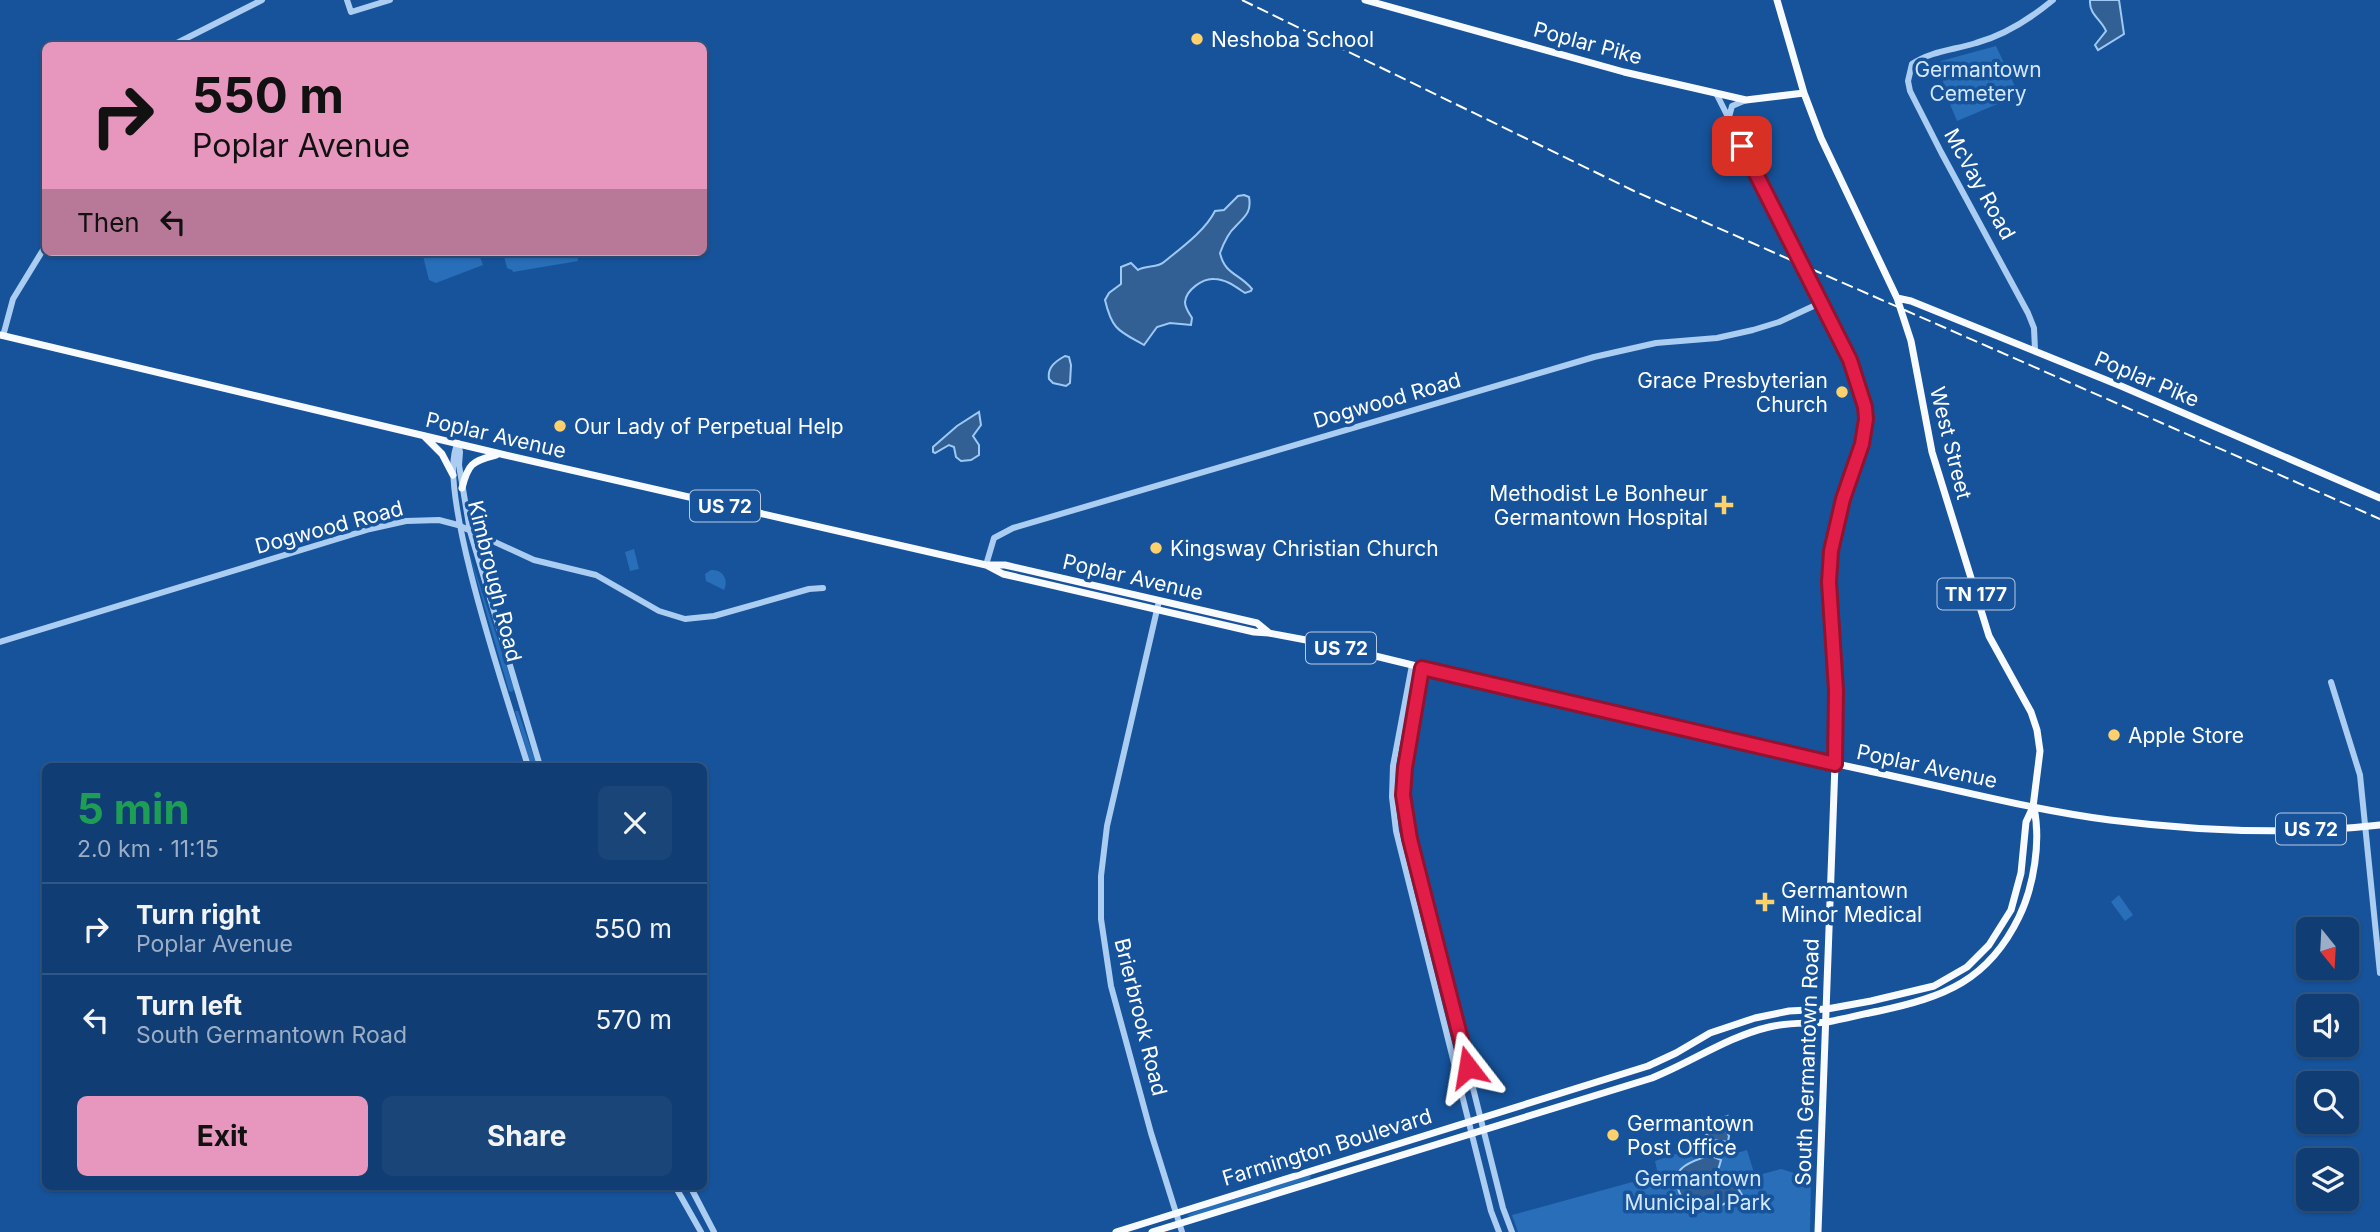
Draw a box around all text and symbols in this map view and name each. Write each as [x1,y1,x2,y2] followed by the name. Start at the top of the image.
[1531,17,1645,69] street label: Poplar Pike
[1211,27,1374,52] place label: Neshoba School
[1189,31,1205,47] marker: Neshoba School
[1914,57,2042,106] park label: Germantown Cemetery
[192,66,344,125] text: 550 m
[77,70,168,161] icon: right
[1712,116,1772,176] pin
[1939,124,2021,244] street label: McVay Road
[192,126,410,165] text: Poplar Avenue
[1723,127,1761,165] icon: arrive
[154,203,192,241] icon: left
[77,207,140,238] text: Then
[2091,346,2203,412] street label: Poplar Pike
[1310,367,1464,433] street label: Dogwood Road
[1637,368,1828,417] place label: Grace Presbyterian Church
[1834,384,1850,400] marker: Grace Presbyterian Church
[1925,384,1977,502] street label: West Street
[423,407,569,463] street label: Poplar Avenue
[574,414,844,439] place label: Our Lady of Perpetual Help
[552,418,568,434] marker: Our Lady of Perpetual Help
[1489,481,1708,530] place label: Methodist Le Bonheur Germantown Hospital
[690,491,760,522] road number: US 72
[252,495,406,559] street label: Dogwood Road
[1714,495,1734,515] marker: Methodist Le Bonheur Germantown Hospital
[463,498,527,664] street label: Kimbrough Road
[1170,536,1439,561] place label: Kingsway Christian Church
[1148,540,1164,556] marker: Kingsway Christian Church
[1060,549,1206,605] street label: Poplar Avenue
[1938,579,2014,610] road number: TN 177
[1306,632,1376,664] road number: US 72
[2128,723,2244,748] place label: Apple Store
[2106,727,2122,743] marker: Apple Store
[1854,739,2000,793] street label: Poplar Avenue
[77,783,190,834] text: 5 min
[598,786,672,860] button: close
[2276,814,2346,844] road number: US 72
[77,835,219,863] text: 2.0 km · 11:15
[1781,878,1922,927] place label: Germantown Minor Medical
[1755,892,1775,912] marker: Germantown Minor Medical
[136,899,261,930] text: Turn right
[77,910,115,948] icon: right
[594,913,672,944] text: 550 m
[2296,917,2359,980] north arrow
[2296,917,2359,1211] map controls
[136,930,293,958] text: Poplar Avenue
[1109,936,1173,1098] street label: Brierbrook Road
[1790,938,1824,1186] street label: South Germantown Road
[136,990,242,1021] text: Turn left
[2296,994,2359,1057] button: sound
[77,1001,115,1039] icon: left
[595,1004,672,1035] text: 570 m
[136,1021,407,1049] text: South Germantown Road
[1431,1030,1505,1104] position arrow
[2296,1071,2359,1134] button: search
[77,1096,368,1176] button: Exit
[382,1096,672,1176] button: Share
[1219,1103,1435,1191] street label: Farmington Boulevard
[1627,1111,1754,1160] place label: Germantown Post Office
[1605,1127,1621,1143] marker: Germantown Post Office
[2296,1148,2359,1211] button: layers
[1625,1166,1772,1215] park label: Germantown Municipal Park

